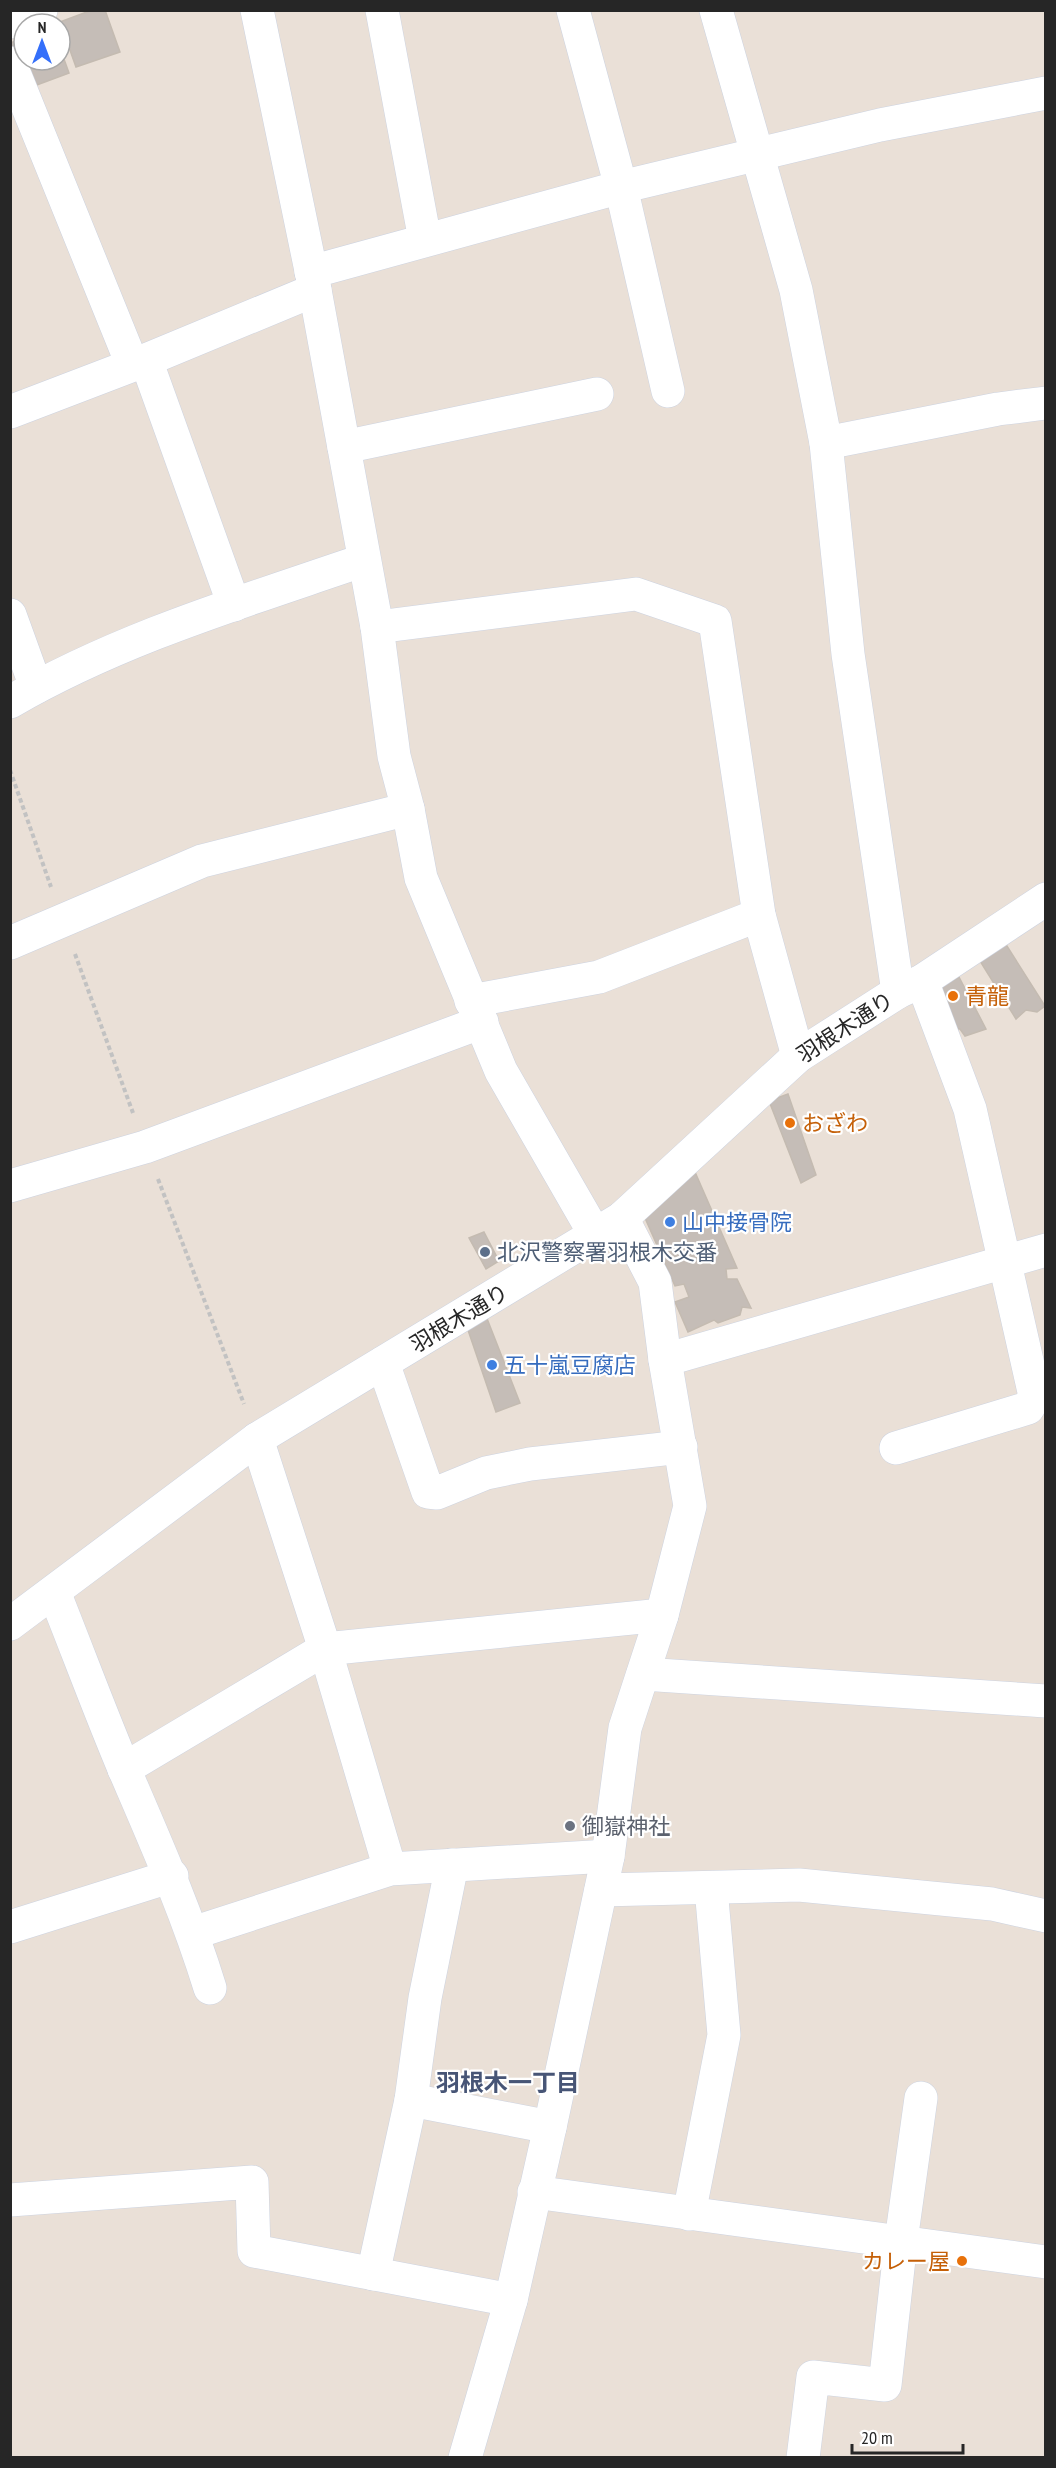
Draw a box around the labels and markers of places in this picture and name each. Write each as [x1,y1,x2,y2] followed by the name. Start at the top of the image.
[965,982,1009,1010] place label: 青龍
[946,989,960,1003] marker: 青龍
[802,1109,868,1137] place label: おざわ
[783,1116,797,1130] marker: おざわ
[682,1208,792,1236] place label: 山中接骨院
[663,1215,677,1229] marker: 山中接骨院
[497,1238,717,1266] place label: 北沢警察署羽根木交番
[478,1245,492,1259] marker: 北沢警察署羽根木交番
[504,1351,636,1379] place label: 五十嵐豆腐店
[485,1358,499,1372] marker: 五十嵐豆腐店
[582,1812,670,1840] place label: 御嶽神社
[563,1819,577,1833] marker: 御嶽神社
[862,2247,950,2275] place label: カレー屋
[955,2254,969,2268] marker: カレー屋

